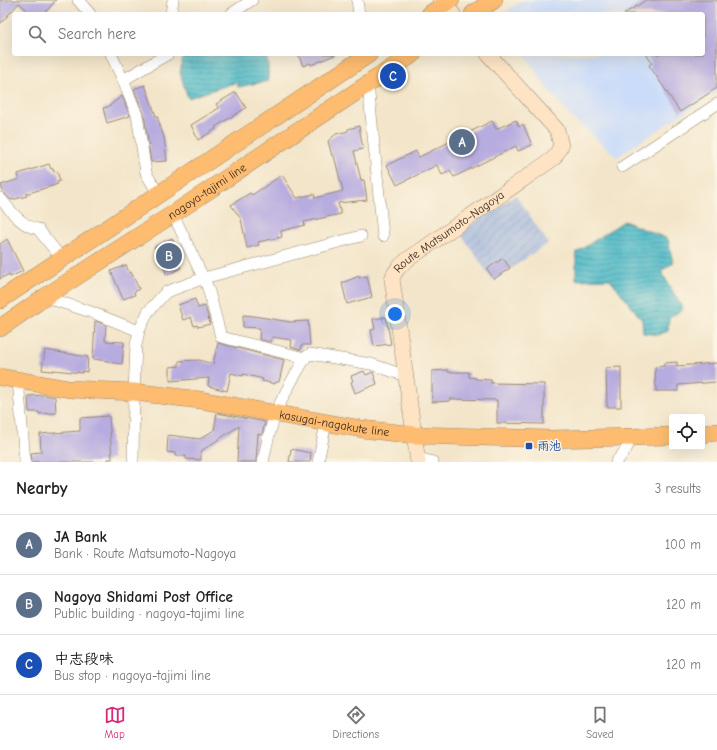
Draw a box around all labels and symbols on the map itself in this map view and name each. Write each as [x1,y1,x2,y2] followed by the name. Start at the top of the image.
[380,61,406,91] pin: C
[449,127,475,157] pin: A
[165,160,249,223] street label: nagoya-tajimi line
[391,188,507,275] street label: Route Matsumoto-Nagoya
[156,241,182,271] pin: B
[385,304,405,324] your location
[278,407,390,439] street label: kasugai-nagakute line
[537,439,561,453] place label: 雨池
[524,441,534,451] marker: 雨池

